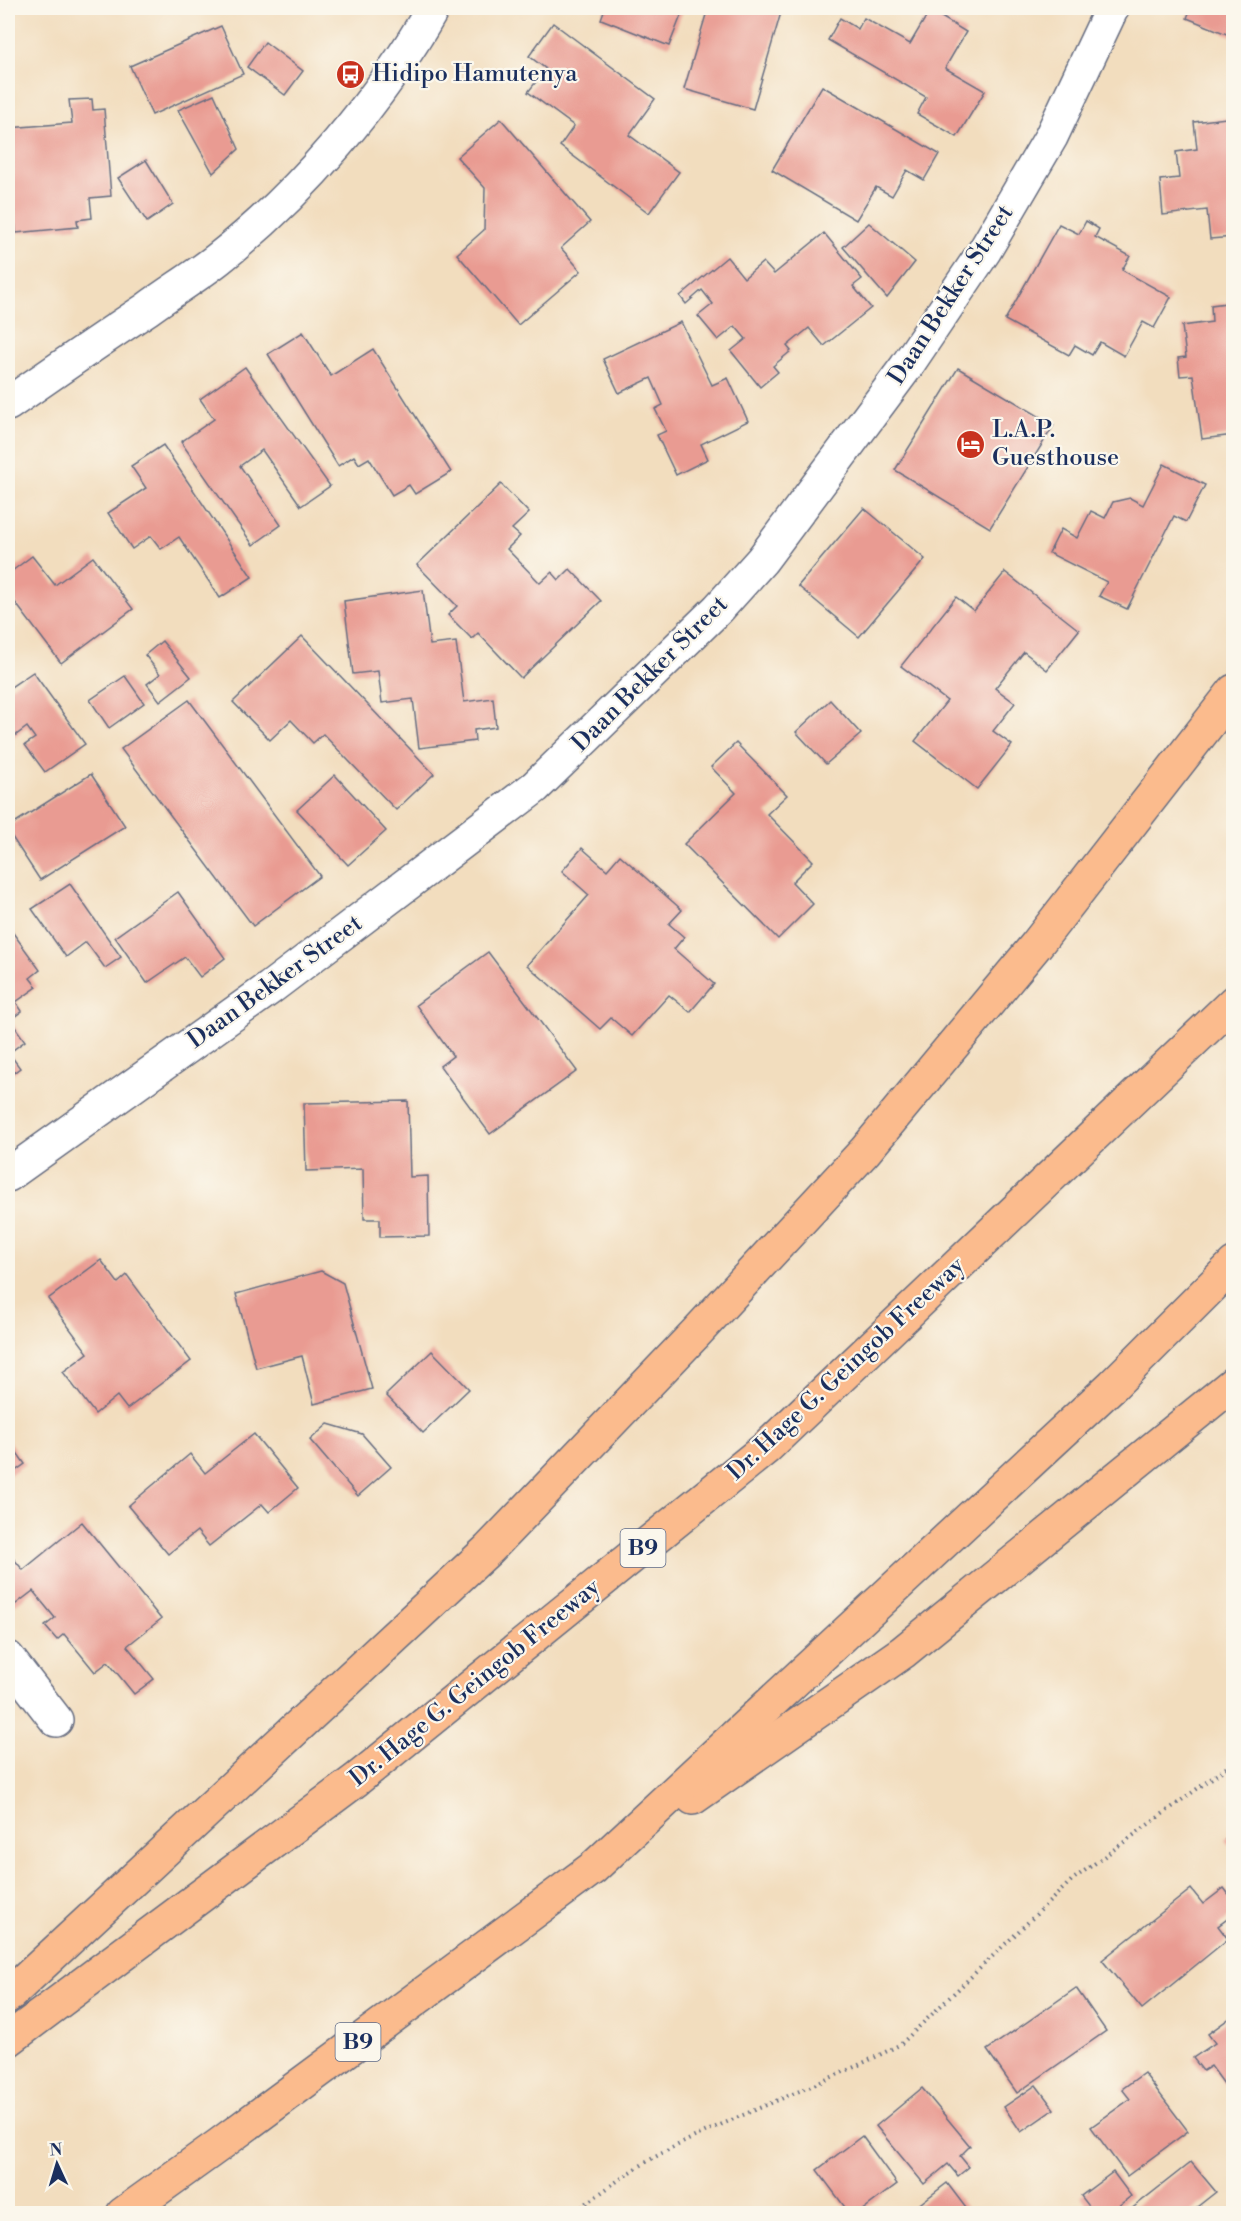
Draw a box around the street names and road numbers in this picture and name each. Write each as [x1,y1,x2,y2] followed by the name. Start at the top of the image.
[882,199,1021,391] street label: Daan Bekker Street
[566,589,735,758] street label: Daan Bekker Street
[182,908,369,1055] street label: Daan Bekker Street
[721,1251,971,1487] street label: Dr. Hage G. Geingob Freeway
[620,1529,666,1567] road number: B9
[344,1572,607,1793] street label: Dr. Hage G. Geingob Freeway
[336,2023,380,2061] road number: B9

